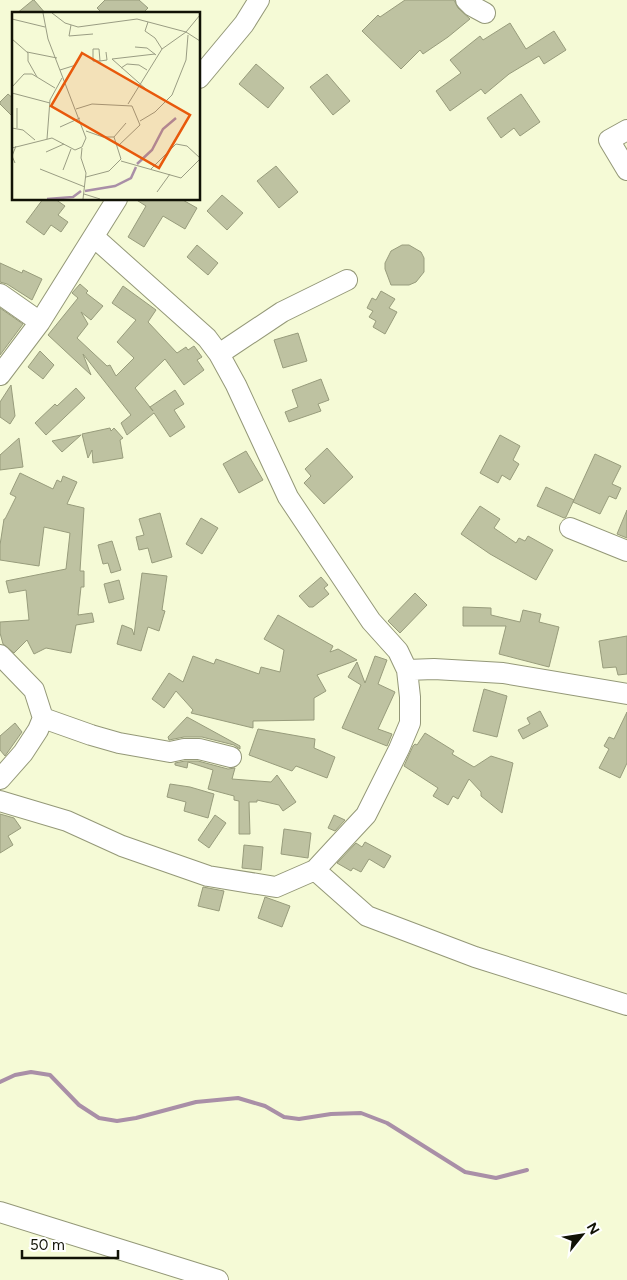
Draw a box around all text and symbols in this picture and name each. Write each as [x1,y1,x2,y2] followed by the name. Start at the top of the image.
[12,12,200,200] inset map
[557,1210,607,1260] north arrow
[583,1220,603,1238] text: N
[22,1228,119,1260] scale bar
[30,1236,65,1254] text: 50 m

